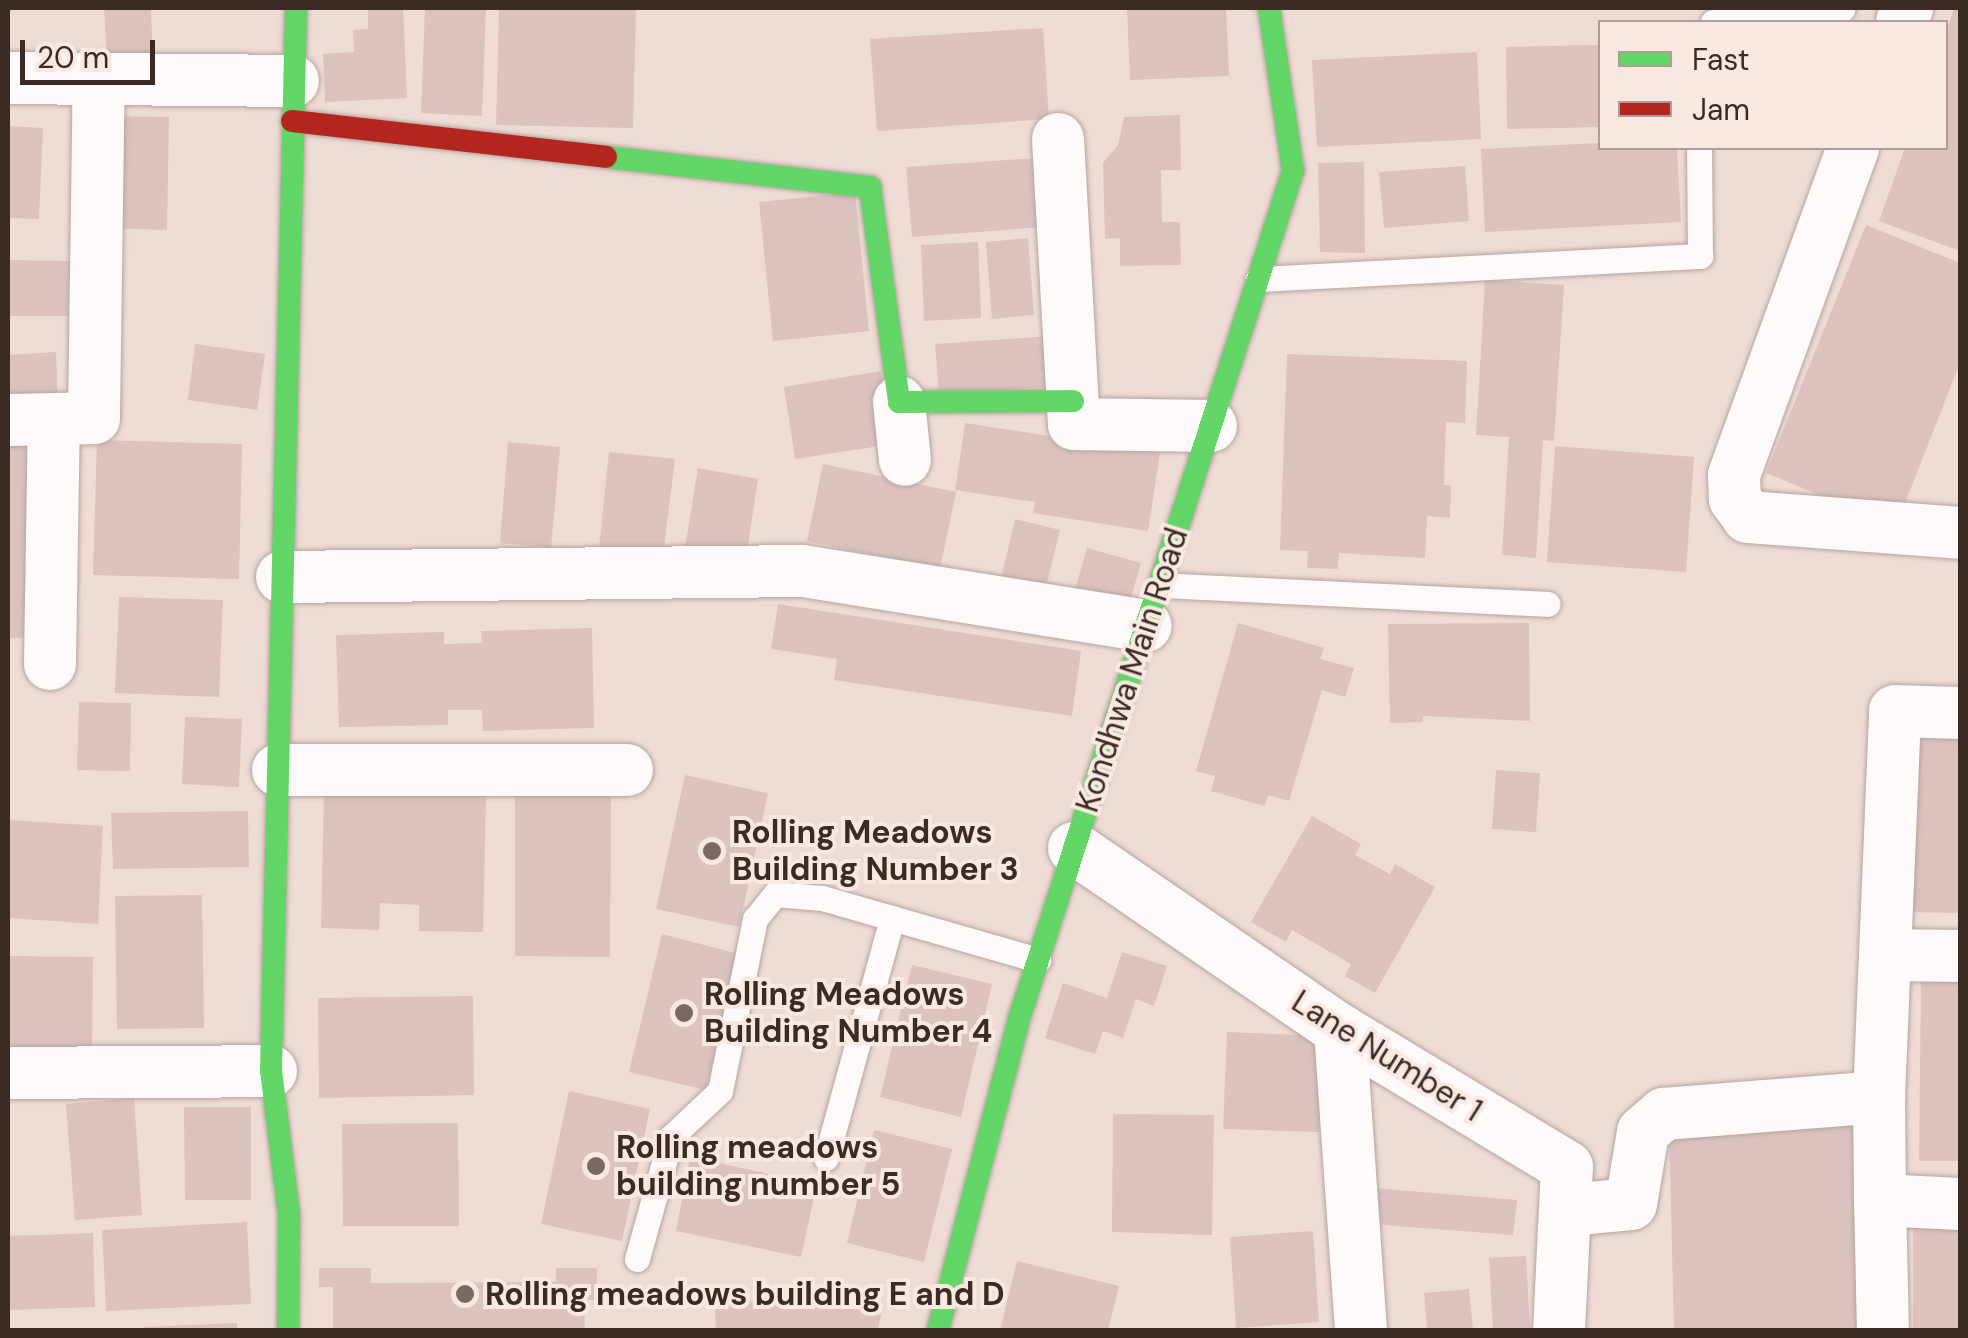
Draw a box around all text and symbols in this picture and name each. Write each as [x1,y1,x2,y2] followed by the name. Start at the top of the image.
[25,20,160,82] scale bar
[1598,20,1948,150] legend
[37,38,109,77] text: 20 m
[1692,40,1750,79] text: Fast
[1692,90,1750,129] text: Jam
[1068,523,1196,817] street label: Kondhwa Main Road
[732,814,1019,889] place label: Rolling Meadows Building Number 3
[701,840,723,862] marker: Rolling Meadows Building Number 3
[704,976,992,1051] place label: Rolling Meadows Building Number 4
[1285,982,1489,1130] street label: Lane Number 1
[673,1002,695,1024] marker: Rolling Meadows Building Number 4
[616,1129,900,1204] place label: Rolling meadows building number 5
[585,1155,607,1177] marker: Rolling meadows building number 5
[485,1275,1005,1313] place label: Rolling meadows building E and D
[454,1283,476,1305] marker: Rolling meadows building E and D

